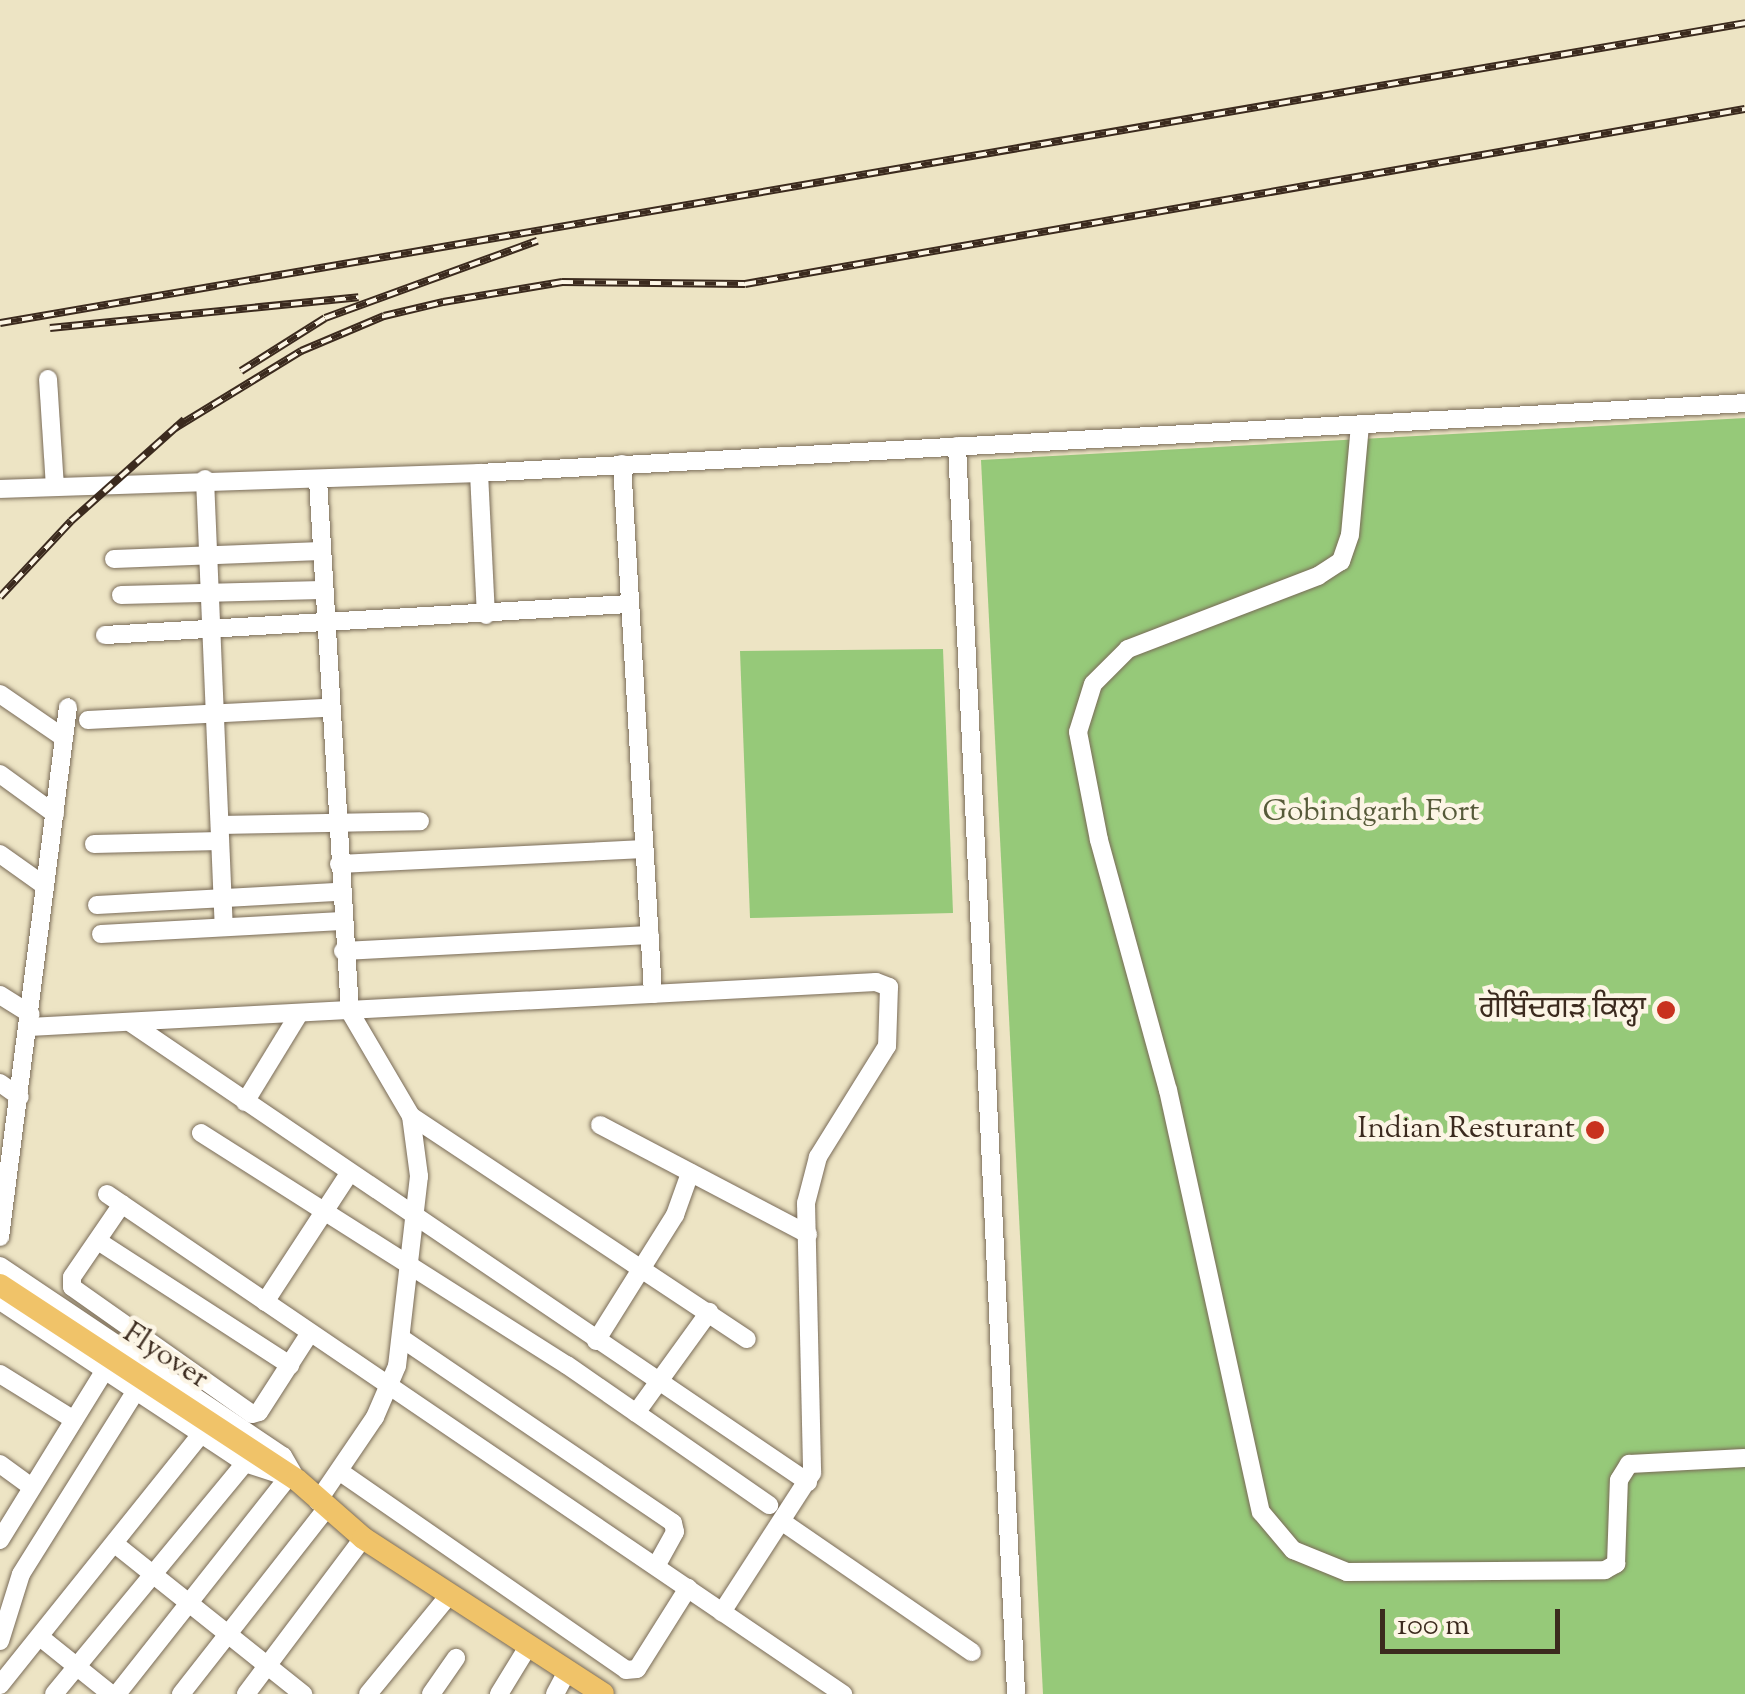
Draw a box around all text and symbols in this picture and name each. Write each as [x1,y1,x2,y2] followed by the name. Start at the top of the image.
[1263,795,1479,831] park label: Gobindgarh Fort
[1479,992,1646,1028] place label: ਗੋਬਿੰਦਗੜ ਕਿਲ੍ਹਾ
[1655,999,1677,1021] marker: ਗੋਬਿੰਦਗੜ ਕਿਲ੍ਹਾ
[1358,1112,1575,1148] place label: Indian Resturant
[1584,1119,1606,1141] marker: Indian Resturant
[116,1316,214,1398] street label: Flyover
[1385,1589,1565,1651] scale bar
[1397,1605,1470,1648] text: 100 m

